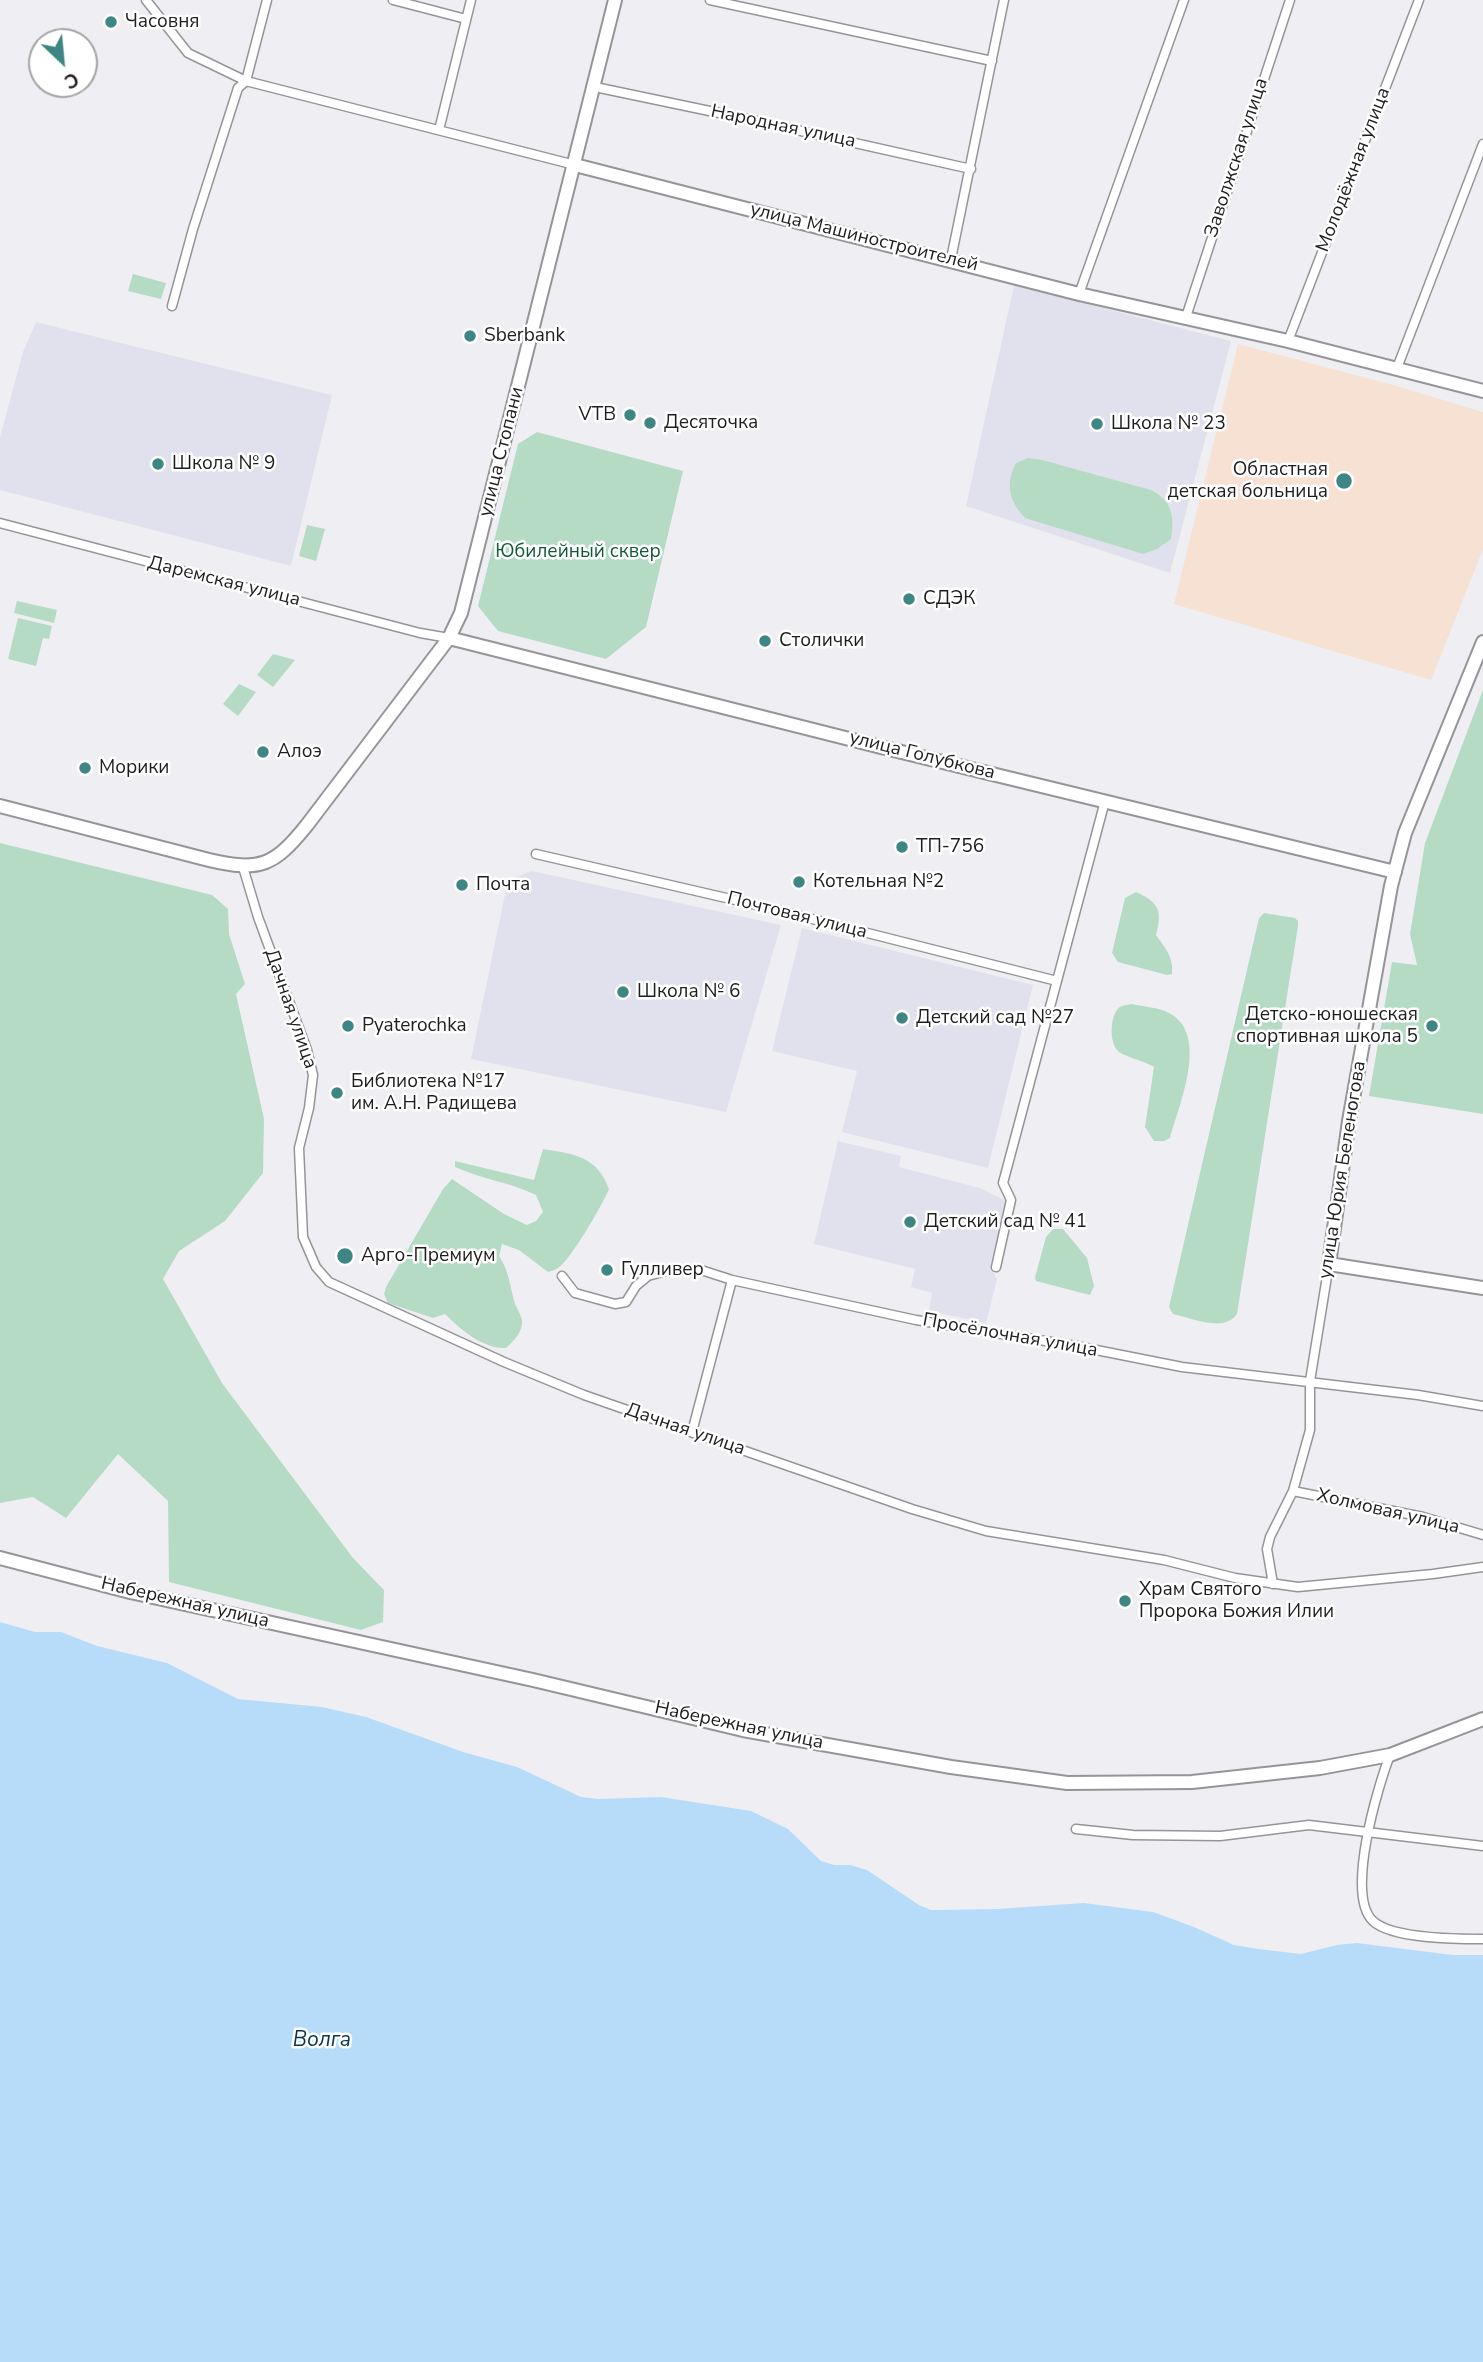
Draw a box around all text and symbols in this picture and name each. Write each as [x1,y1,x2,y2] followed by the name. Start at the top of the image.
[125,11,200,33] place label: Часовня
[103,14,119,30] marker: Часовня
[28,28,98,98] north arrow
[60,66,83,95] text: С
[1200,75,1274,241] street label: Заволжская улица
[1312,84,1396,256] street label: Молодёжная улица
[709,101,857,153] street label: Народная улица
[748,199,980,277] street label: улица Машиностроителей
[484,325,565,347] place label: Sberbank
[462,328,478,344] marker: Sberbank
[475,385,529,519] street label: улица Стопани
[578,404,616,426] place label: VTB
[622,407,638,423] marker: VTB
[664,412,758,434] place label: Десяточка
[1111,413,1226,435] place label: Школа № 23
[642,415,658,431] marker: Десяточка
[1089,416,1105,432] marker: Школа № 23
[172,453,275,475] place label: Школа № 9
[150,456,166,472] marker: Школа № 9
[1167,459,1328,503] place label: Областная детская больница
[1334,471,1354,491] marker: Областная детская больница
[495,541,661,563] park label: Юбилейный сквер
[145,552,303,612] street label: Даремская улица
[923,588,976,610] place label: СДЭК
[901,591,917,607] marker: СДЭК
[779,630,864,652] place label: Столички
[757,633,773,649] marker: Столички
[847,727,997,785] street label: улица Голубкова
[277,741,322,763] place label: Алоэ
[255,744,271,760] marker: Алоэ
[99,757,169,779] place label: Морики
[77,760,93,776] marker: Морики
[916,836,984,858] place label: ТП-756
[894,839,910,855] marker: ТП-756
[813,871,944,893] place label: Котельная №2
[476,874,530,896] place label: Почта
[791,874,807,890] marker: Котельная №2
[454,877,470,893] marker: Почта
[725,888,869,944] street label: Почтовая улица
[259,946,321,1072] street label: Дачная улица
[637,981,740,1003] place label: Школа № 6
[615,984,631,1000] marker: Школа № 6
[1236,1004,1418,1048] place label: Детско-юношеская спортивная школа 5
[916,1007,1074,1029] place label: Детский сад №27
[894,1010,910,1026] marker: Детский сад №27
[362,1015,467,1037] place label: Pyaterochka
[340,1018,356,1034] marker: Pyaterochka
[1424,1018,1440,1034] marker: Детско-юношеская спортивная школа 5
[1315,1059,1371,1281] street label: улица Юрия Беленогова
[351,1071,517,1115] place label: Библиотека №17 им. А.Н. Радищева
[329,1085,345,1101] marker: Библиотека №17 им. А.Н. Радищева
[924,1211,1087,1233] place label: Детский сад № 41
[902,1214,918,1230] marker: Детский сад № 41
[361,1245,496,1267] place label: Арго-Премиум
[335,1246,355,1266] marker: Арго-Премиум
[621,1259,704,1281] place label: Гулливер
[599,1262,615,1278] marker: Гулливер
[921,1309,1099,1363] street label: Просёлочная улица
[622,1399,748,1461] street label: Дачная улица
[1314,1485,1462,1539] street label: Холмовая улица
[99,1573,271,1633] street label: Набережная улица
[1139,1579,1334,1623] place label: Храм Святого Пророка Божия Илии
[1117,1593,1133,1609] marker: Храм Святого Пророка Божия Илии
[653,1697,825,1755] street label: Набережная улица
[293,2028,351,2054] water label: Волга

